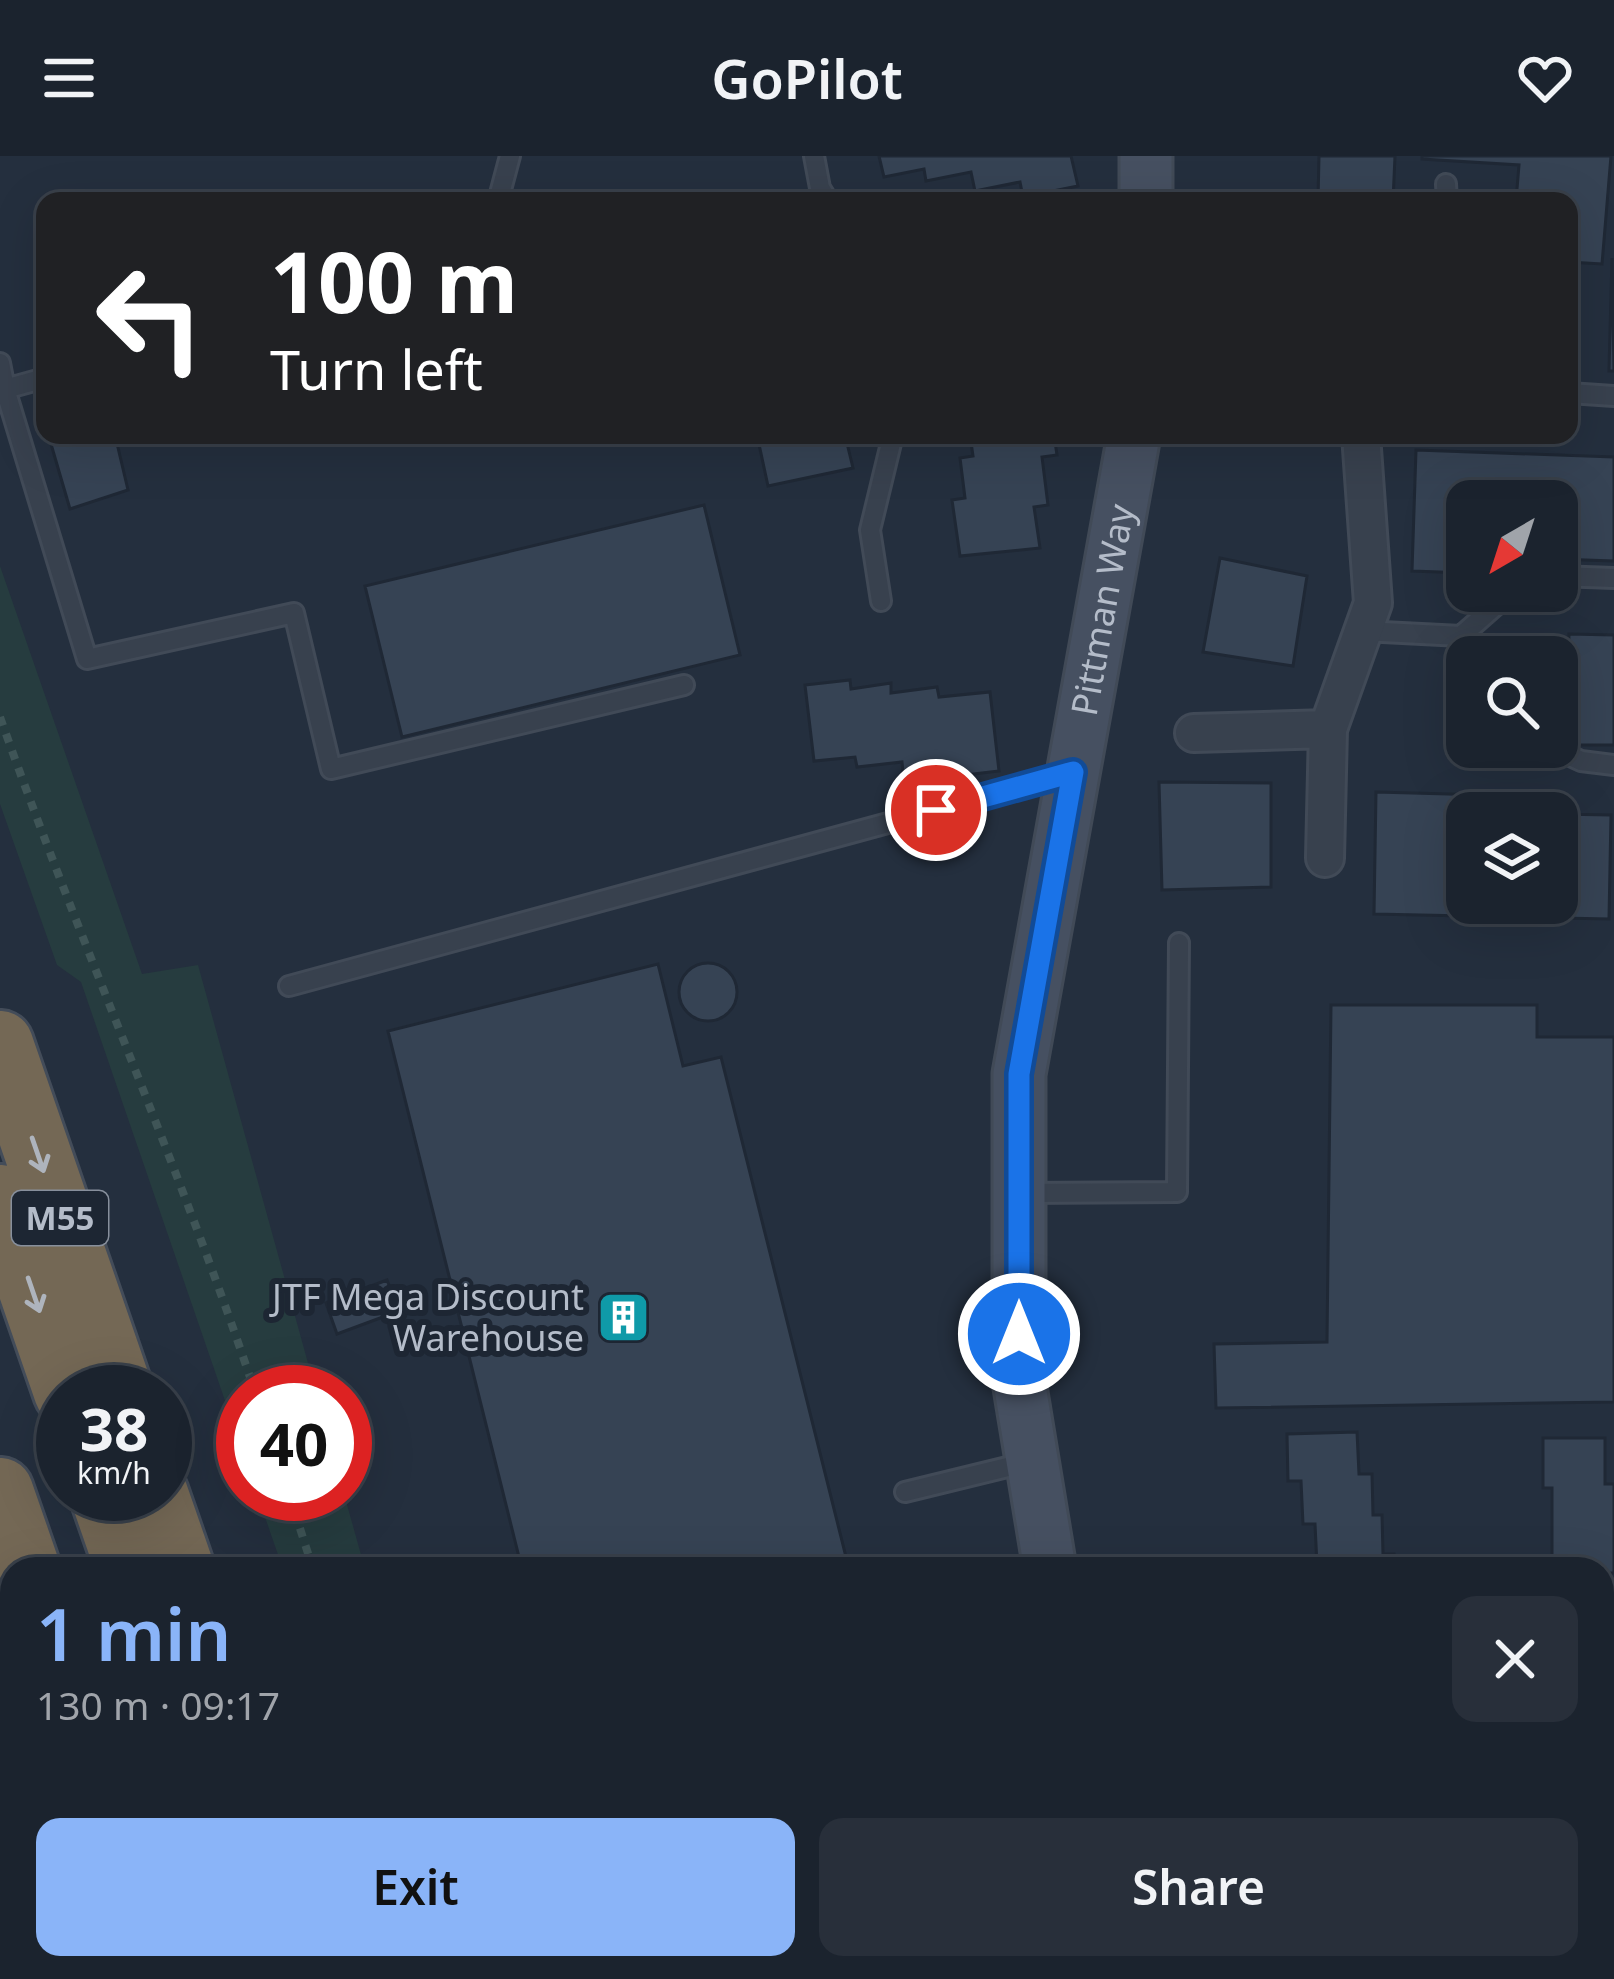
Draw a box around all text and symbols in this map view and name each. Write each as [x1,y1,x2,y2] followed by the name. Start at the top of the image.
[711,41,903,115] text: GoPilot
[36,45,102,111] icon: menu
[1512,45,1578,111] icon: heart
[270,223,518,338] text: 100 m
[72,240,228,396] icon: left
[270,332,483,406] text: Turn left
[1446,480,1578,612] north arrow
[1446,480,1578,924] map controls
[1059,500,1145,720] street label: Pittman Way
[1446,636,1578,768] button: search
[885,759,987,861] pin
[903,777,969,843] icon: arrive
[1446,792,1578,924] button: layers
[29,1135,51,1173] one-way arrow
[12,1191,108,1245] road number: M55
[956,1271,1082,1397] position arrow
[269,1272,584,1362] place label: JTF Mega Discount Warehouse
[25,1276,46,1313] one-way arrow
[595,1290,651,1346] building icon: JTF Mega Discount Warehouse
[216,1365,372,1521] speed limit sign: 40
[80,1387,148,1469] text: 38
[77,1452,151,1493] text: km/h
[36,1584,231,1682] text: 1 min
[1452,1596,1578,1722] button: close
[36,1678,280,1731] text: 130 m · 09:17
[36,1818,795,1956] button: Exit
[819,1818,1578,1956] button: Share

